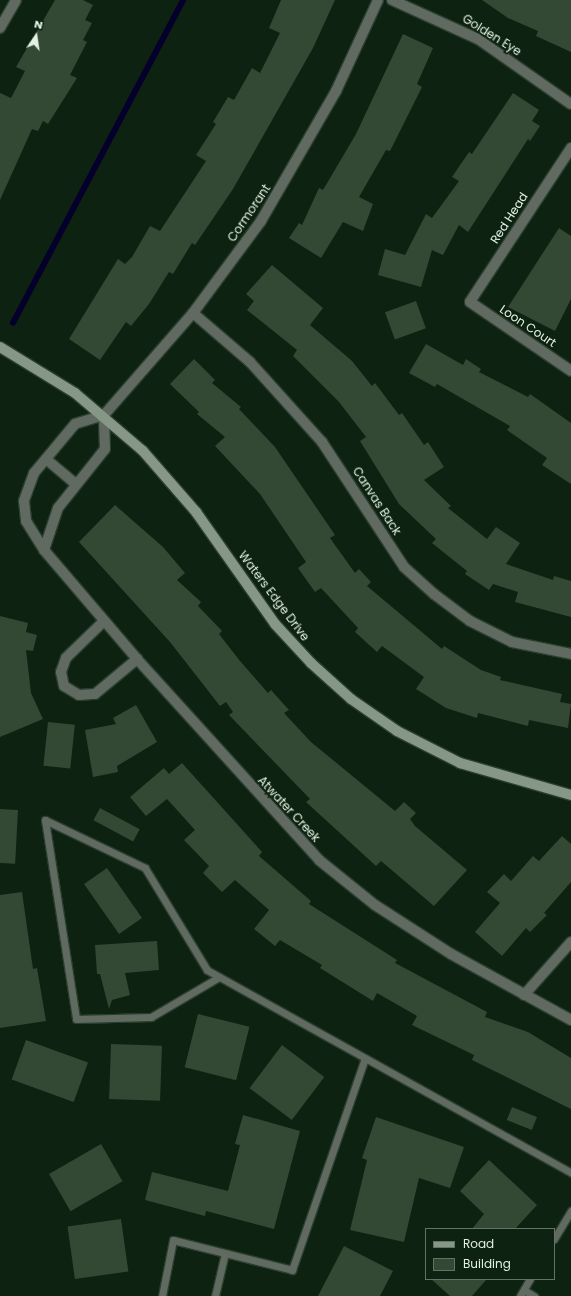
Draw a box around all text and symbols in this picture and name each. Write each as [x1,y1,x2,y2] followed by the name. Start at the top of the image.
[460,11,524,59] street label: Golden Eye
[16,16,56,56] north arrow
[33,16,45,33] text: N
[225,182,273,244] street label: Cormorant
[487,190,531,246] street label: Red Head
[497,302,559,350] street label: Loon Court
[350,464,404,538] street label: Canvas Back
[236,548,312,644] street label: Waters Edge Drive
[255,773,323,845] street label: Atwater Creek
[425,1228,555,1280] legend
[463,1235,494,1252] text: Road
[463,1255,511,1272] text: Building

